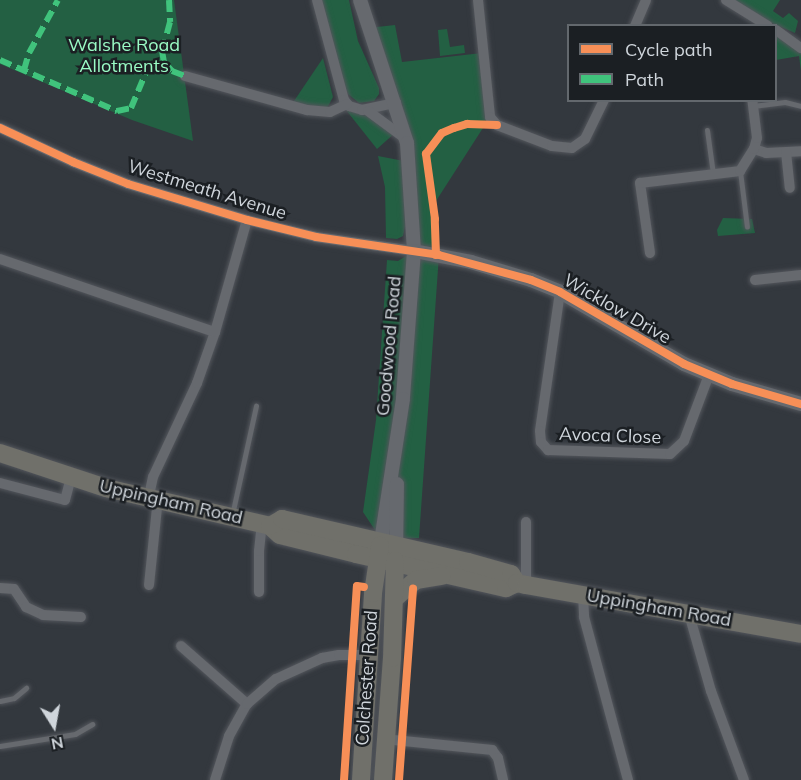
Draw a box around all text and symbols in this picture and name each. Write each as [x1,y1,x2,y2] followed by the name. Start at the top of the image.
[567,24,777,102] legend
[68,35,180,78] park label: Walshe Road Allotments
[625,38,712,61] text: Cycle path
[625,68,664,91] text: Path
[125,156,289,224] street label: Westmeath Avenue
[559,269,675,349] street label: Wicklow Drive
[372,275,406,417] street label: Goodwood Road
[558,423,662,449] street label: Avoca Close
[97,475,245,529] street label: Uppingham Road
[585,585,733,631] street label: Uppingham Road
[351,610,383,746] street label: Colchester Road
[24,696,84,756] north arrow
[50,733,65,755] text: N

